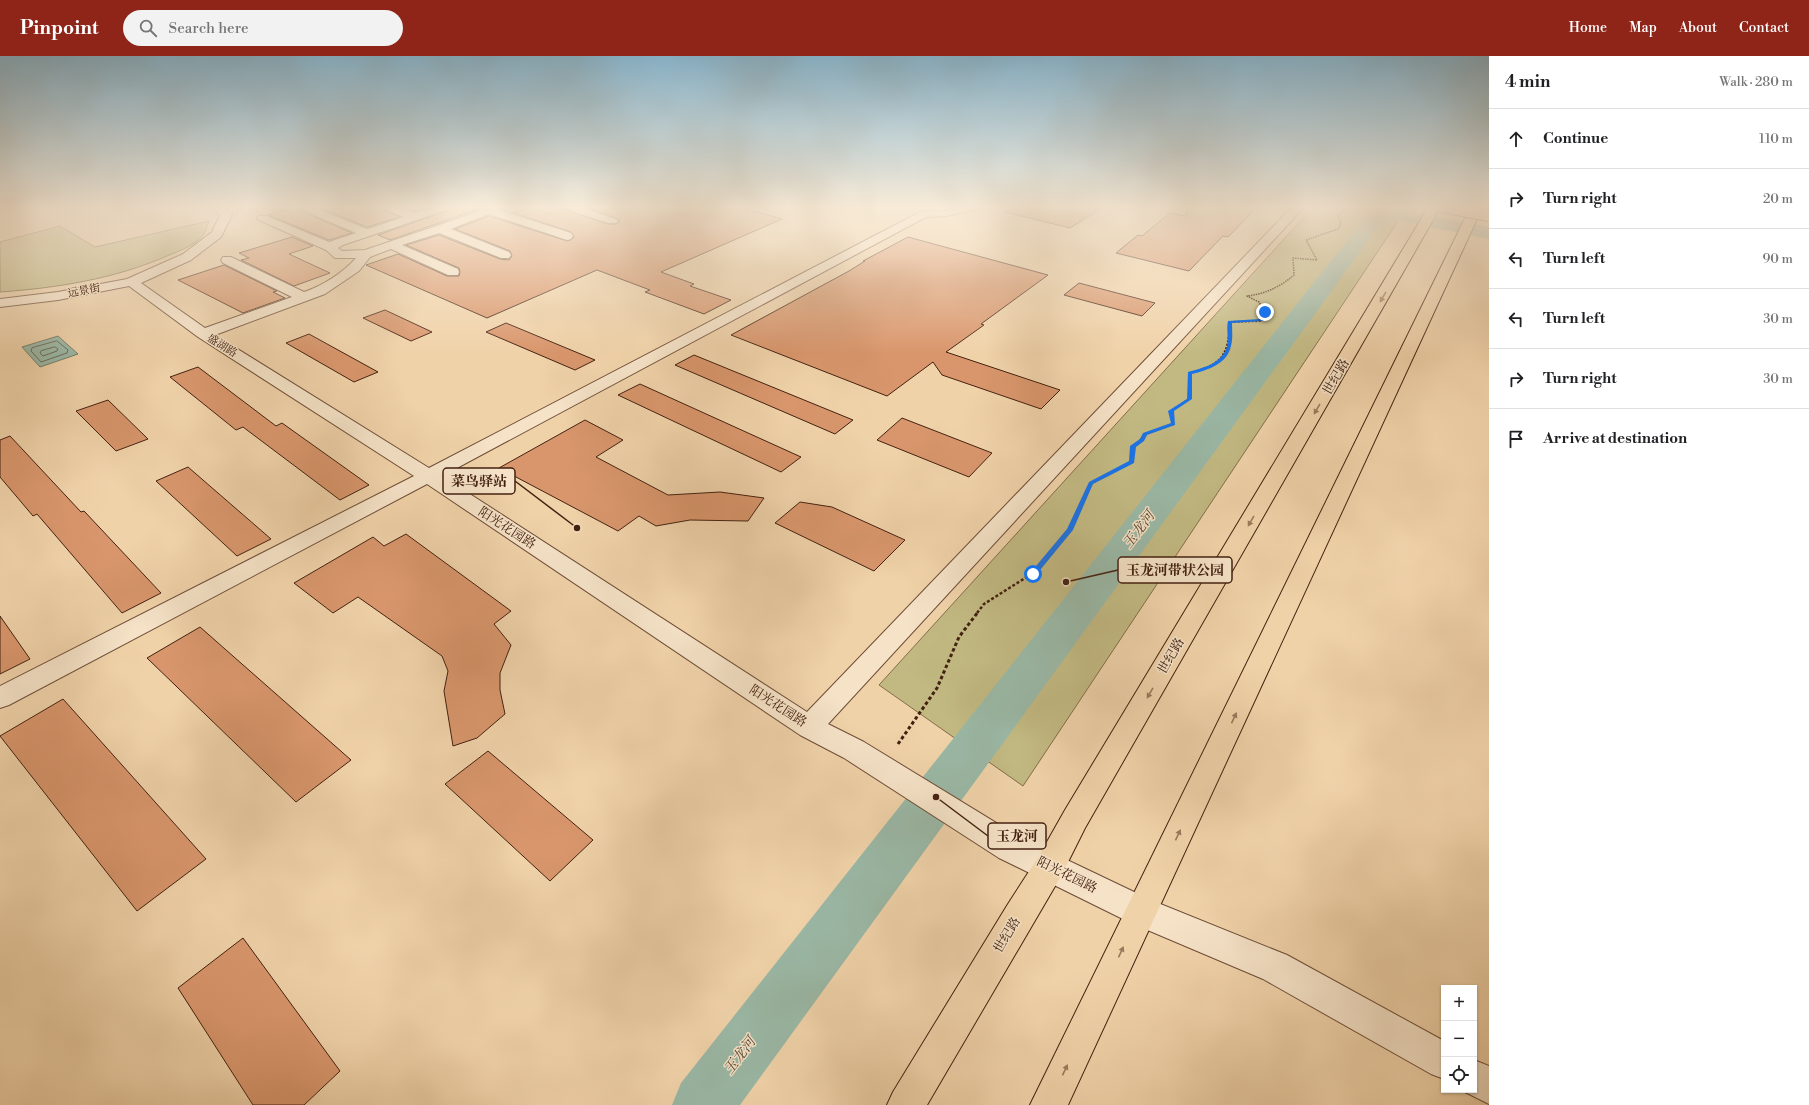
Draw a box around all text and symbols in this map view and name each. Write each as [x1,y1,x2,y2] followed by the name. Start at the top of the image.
[123,10,403,46] search box
[20,16,99,40] text: Pinpoint
[137,17,159,39] icon: search
[169,19,249,38] text: Search here
[1569,19,1607,37] text: Home
[1629,19,1657,37] text: Map
[1679,19,1717,37] text: About
[1739,19,1789,37] text: Contact
[1505,71,1550,93] text: 4 min
[1719,74,1793,90] text: Walk · 280 m
[1505,128,1527,150] icon: ahead
[1543,129,1608,148] text: Continue
[1759,131,1793,147] text: 110 m
[1505,188,1527,210] icon: right
[1543,189,1617,208] text: Turn right
[1763,191,1793,207] text: 20 m
[1505,248,1527,270] icon: left
[1543,249,1605,268] text: Turn left
[1762,251,1793,267] text: 90 m
[66,281,102,301] street label: 远景街
[1379,291,1386,303] one-way arrow
[1256,303,1274,321] route end
[1505,308,1527,330] icon: left
[1543,309,1605,328] text: Turn left
[1763,311,1793,327] text: 30 m
[204,331,240,361] street label: 盛湖路
[1319,356,1353,398] street label: 世纪路
[1505,368,1527,390] icon: right
[1543,369,1617,388] text: Turn right
[1763,371,1793,387] text: 30 m
[1313,403,1320,415] one-way arrow
[1505,428,1527,450] icon: arrive
[1543,429,1687,448] text: Arrive at destination
[443,468,515,494] callout: 菜鸟驿站
[451,473,507,491] text: 菜鸟驿站
[475,504,539,552] street label: 阳光花园路
[1119,505,1161,552] water label: 玉龙河
[1247,515,1254,527] one-way arrow
[1118,557,1232,583] callout: 玉龙河带状公园
[1126,562,1224,580] text: 玉龙河带状公园
[1024,565,1042,583] route start
[1154,635,1188,677] street label: 世纪路
[746,682,810,730] street label: 阳光花园路
[1146,687,1153,699] one-way arrow
[1231,712,1237,724] one-way arrow
[988,823,1046,849] callout: 玉龙河
[996,828,1038,846] text: 玉龙河
[1175,830,1181,841] one-way arrow
[1034,854,1100,896] street label: 阳光花园路
[990,914,1024,956] street label: 世纪路
[1118,947,1124,958] one-way arrow
[1441,985,1477,1093] map controls
[1441,985,1477,1021] button: +
[1441,1021,1477,1057] button: −
[720,1031,762,1078] water label: 玉龙河
[1441,1057,1477,1093] button: locate
[1062,1064,1068,1075] one-way arrow

